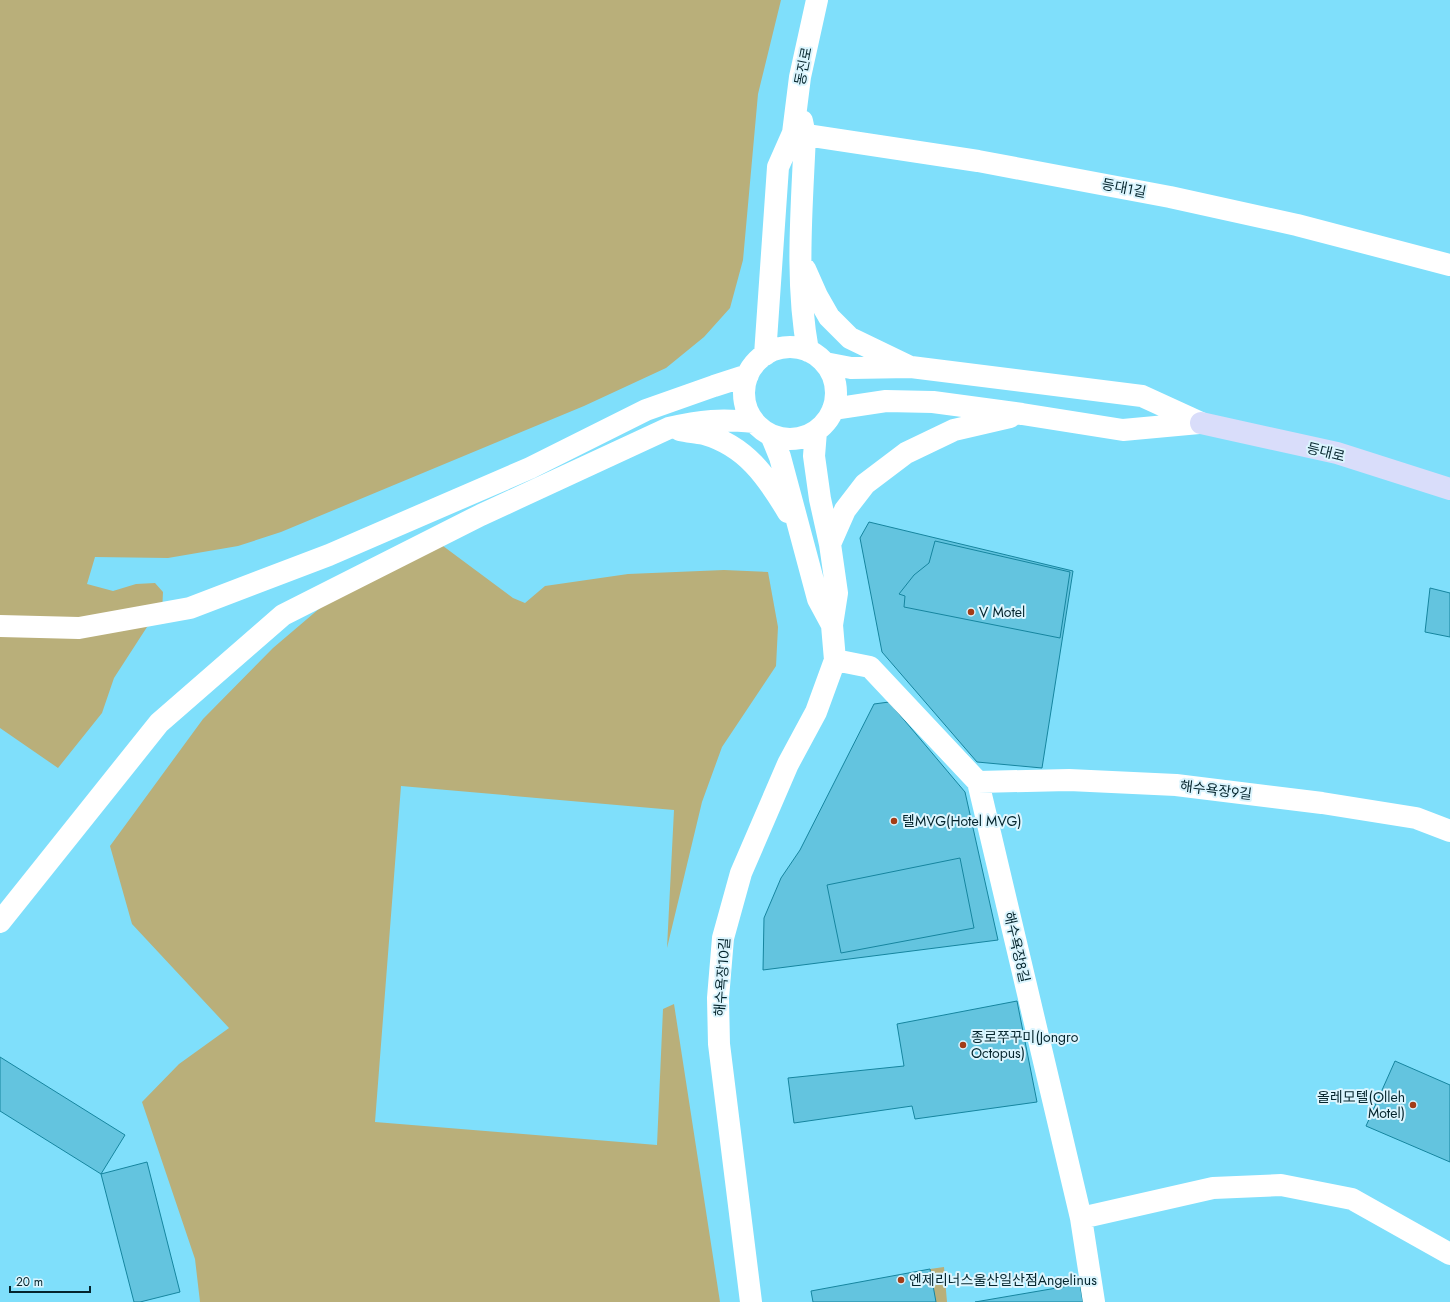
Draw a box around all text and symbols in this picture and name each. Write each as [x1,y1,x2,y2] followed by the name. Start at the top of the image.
[789,45,817,87] street label: 동진로
[1100,174,1148,202] street label: 등대1길
[1305,438,1347,466] street label: 등대로
[979,602,1025,622] place label: V Motel
[966,607,976,617] marker: V Motel
[1179,776,1253,804] street label: 해수욕장9길
[902,811,1022,831] place label: 텔MVG(Hotel MVG)
[889,816,899,826] marker: 텔MVG(Hotel MVG)
[999,910,1035,984] street label: 해수욕장8길
[709,937,735,1017] street label: 해수욕장10길
[971,1027,1079,1063] place label: 종로쭈꾸미(Jongro Octopus)
[958,1040,968,1050] marker: 종로쭈꾸미(Jongro Octopus)
[1317,1087,1405,1123] place label: 올레모텔(Olleh Motel)
[1408,1100,1418,1110] marker: 올레모텔(Olleh Motel)
[10,1268,90,1294] scale bar
[909,1270,1097,1290] place label: 엔제리너스울산일산점Angelinus
[16,1273,43,1291] text: 20 m
[896,1275,906,1285] marker: 엔제리너스울산일산점Angelinus

